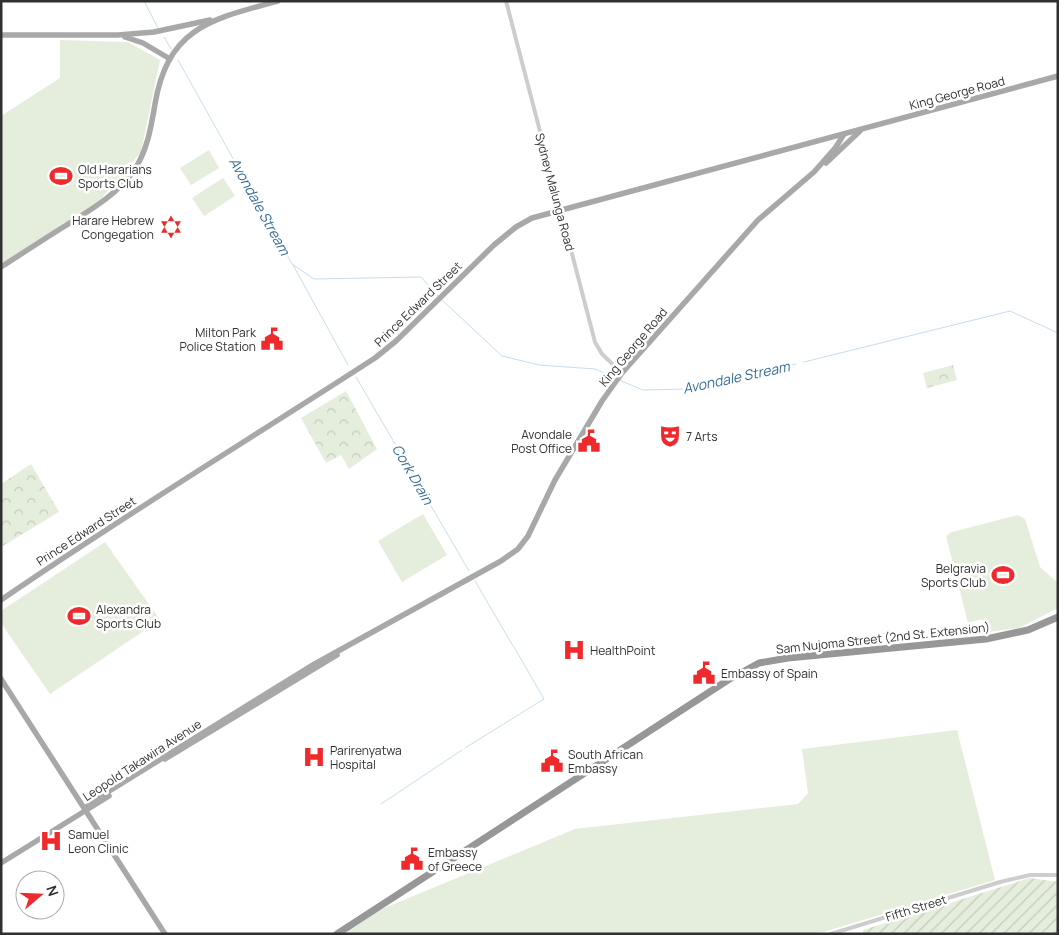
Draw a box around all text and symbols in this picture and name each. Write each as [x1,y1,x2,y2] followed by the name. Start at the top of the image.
[907,72,1007,114] street label: King George Road
[531,131,579,253] street label: Sydney Malunga Road
[225,154,295,259] water label: Avondale Stream
[78,161,152,192] place label: Old Hararians Sports Club
[48,163,74,189] sports icon: Old Hararians Sports Club
[72,212,154,243] place label: Harare Hebrew Congegation
[158,214,184,240] synagogue icon: Harare Hebrew Congegation
[370,258,466,350] street label: Prince Edward Street
[595,304,671,390] street label: King George Road
[180,324,257,355] place label: Milton Park Police Station
[259,326,285,352] public building icon: Milton Park Police Station
[681,356,792,398] water label: Avondale Stream
[657,423,683,449] theatre icon: 7 Arts
[511,426,572,457] place label: Avondale Post Office
[576,428,602,454] public building icon: Avondale Post Office
[686,428,717,445] place label: 7 Arts
[388,440,438,508] water label: Cork Drain
[33,492,139,570] street label: Prince Edward Street
[921,560,986,591] place label: Belgravia Sports Club
[990,562,1016,588] sports icon: Belgravia Sports Club
[96,601,161,632] place label: Alexandra Sports Club
[66,603,92,629] sports icon: Alexandra Sports Club
[775,618,991,658] street label: Sam Nujoma Street (2nd St. Extension)
[561,637,587,663] hospital icon: HealthPoint
[590,642,656,659] place label: HealthPoint
[691,660,717,686] public building icon: Embassy of Spain
[721,665,818,682] place label: Embassy of Spain
[79,715,205,805] street label: Leopold Takawira Avenue
[330,742,402,773] place label: Parirenyatwa Hospital
[301,744,327,770] hospital icon: Parirenyatwa Hospital
[568,746,643,777] place label: South African Embassy
[539,748,565,774] public building icon: South African Embassy
[68,826,129,857] place label: Samuel Leon Clinic
[38,828,64,854] hospital icon: Samuel Leon Clinic
[428,844,482,875] place label: Embassy of Greece
[399,846,425,872] public building icon: Embassy of Greece
[15,870,65,920] north arrow
[42,883,63,898] text: N
[884,891,949,925] street label: Fifth Street

